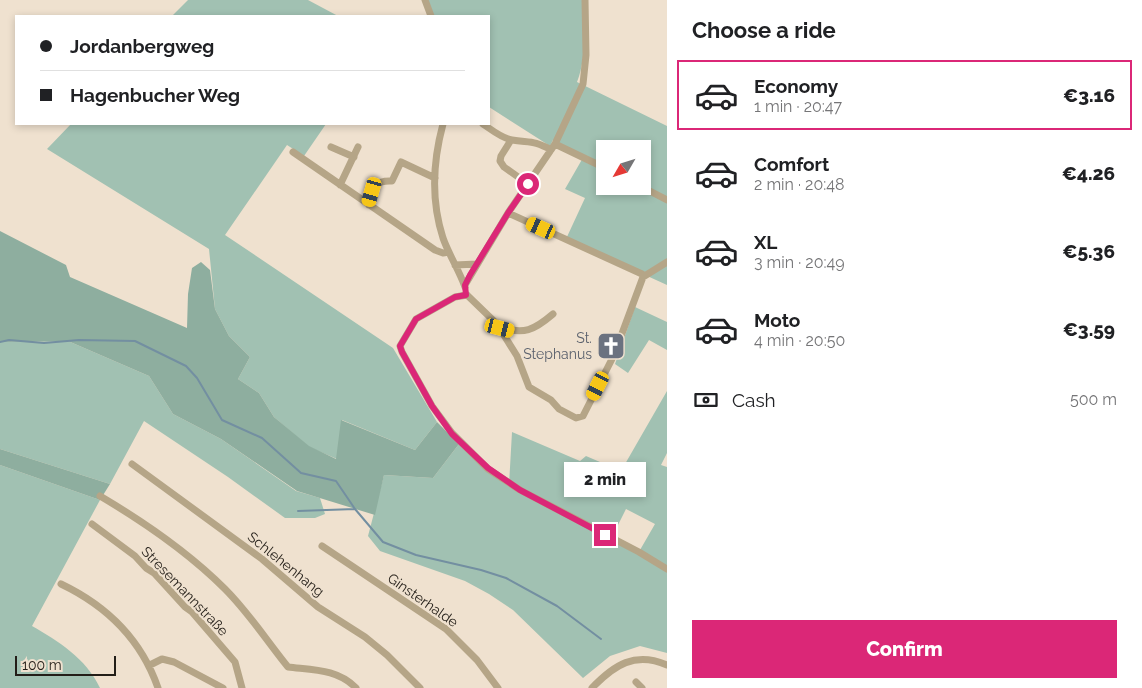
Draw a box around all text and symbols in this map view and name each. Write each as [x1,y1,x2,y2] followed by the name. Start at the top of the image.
[692,17,836,43] text: Choose a ride
[70,35,214,57] text: Jordanbergweg
[694,73,739,118] icon: car
[754,75,838,97] text: Economy
[70,84,240,106] text: Hagenbucher Weg
[1063,84,1115,106] text: €3.16
[754,97,842,116] text: 1 min · 20:47
[596,140,651,195] north arrow
[596,140,651,195] map controls
[694,151,739,196] icon: car
[754,153,829,175] text: Comfort
[1062,162,1115,184] text: €4.26
[517,173,539,195] route start
[754,175,844,194] text: 2 min · 20:48
[360,176,383,208] car
[524,215,557,241] car
[694,229,739,274] icon: car
[754,231,777,253] text: XL
[1062,240,1115,262] text: €5.36
[754,253,845,272] text: 3 min · 20:49
[694,307,739,352] icon: car
[754,309,800,331] text: Moto
[483,317,516,339] car
[1063,318,1115,340] text: €3.59
[523,330,592,362] place label: St. Stephanus
[596,331,626,361] church icon: St. Stephanus
[754,331,845,350] text: 4 min · 20:50
[584,369,611,403] car
[692,386,720,414] icon: cash
[732,389,776,411] text: Cash
[1070,390,1117,409] text: 500 m
[564,462,646,498] callout: 2 min
[584,470,626,489] text: 2 min
[594,524,616,546] route end
[245,528,327,600] street label: Schlehenhang
[138,543,232,639] street label: Stresemannstraße
[385,570,461,630] street label: Ginsterhalde
[692,620,1117,678] button: Confirm
[15,653,116,676] scale bar
[22,657,62,673] text: 100 m

